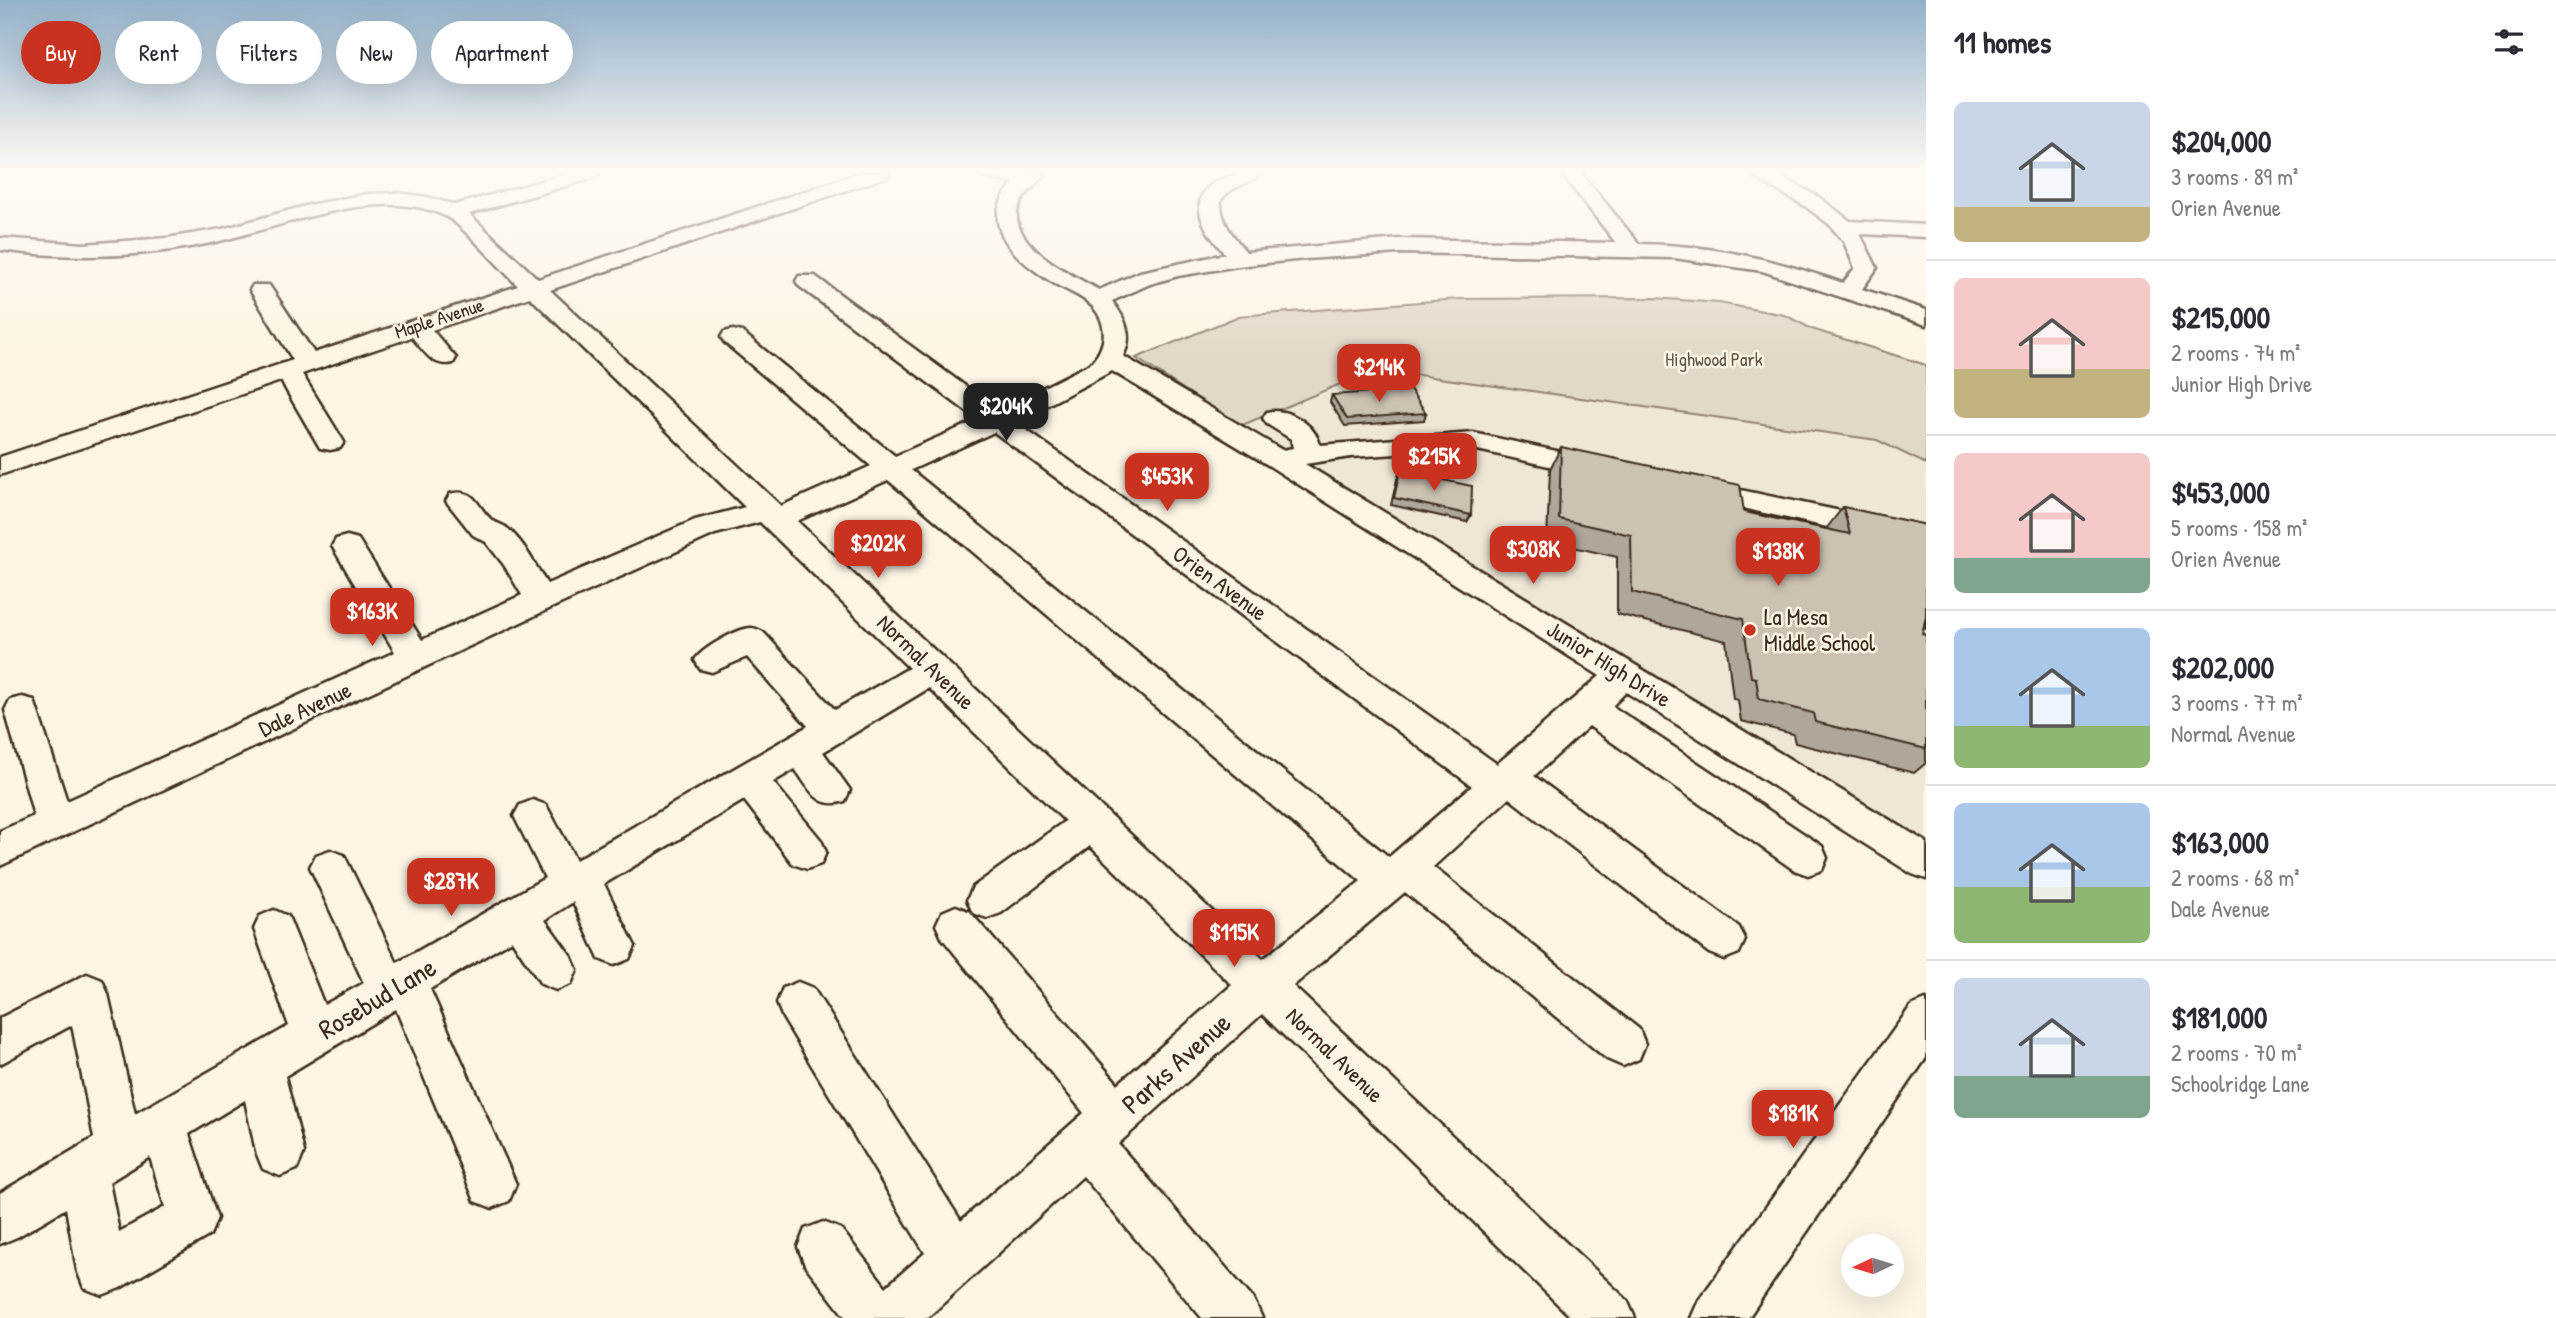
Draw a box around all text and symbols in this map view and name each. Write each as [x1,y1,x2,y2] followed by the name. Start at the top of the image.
[21,21,101,84] chip: Buy
[115,21,202,84] chip: Rent
[216,21,322,84] chip: Filters
[336,21,417,84] chip: New
[431,21,573,84] chip: Apartment
[1954,22,2051,62] text: 11 homes
[2490,23,2528,61] icon: filters
[2171,121,2271,161] text: $204,000
[2010,130,2094,214] icon: home
[2171,161,2298,192] text: 3 rooms · 89 m²
[2171,192,2281,223] text: Orien Avenue
[391,291,487,345] street label: Maple Avenue
[2171,297,2270,337] text: $215,000
[2010,306,2094,390] icon: home
[2171,337,2300,368] text: 2 rooms · 74 m²
[1330,344,1428,404] pin: $214K
[1665,346,1763,372] park label: Highwood Park
[1353,351,1405,382] text: $214K
[2171,368,2312,399] text: Junior High Drive
[957,384,1055,443] pin: $204K
[979,390,1033,421] text: $204K
[1385,434,1483,493] pin: $215K
[1408,440,1460,471] text: $215K
[1118,454,1216,513] pin: $453K
[1141,460,1193,491] text: $453K
[2171,472,2270,512] text: $453,000
[2010,481,2094,565] icon: home
[2171,512,2307,543] text: 5 rooms · 158 m²
[829,520,927,580] pin: $202K
[1484,526,1582,586] pin: $308K
[850,527,906,558] text: $202K
[1729,528,1827,588] pin: $138K
[1506,533,1560,564] text: $308K
[1752,535,1804,566] text: $138K
[1167,538,1274,627] street label: Orien Avenue
[2171,543,2281,574] text: Orien Avenue
[323,588,421,648] pin: $163K
[346,595,398,626] text: $163K
[1764,601,1876,658] place label: La Mesa Middle School
[871,607,982,716] street label: Normal Avenue
[1541,613,1677,714] street label: Junior High Drive
[1742,622,1758,638] marker: La Mesa Middle School
[2171,647,2274,687] text: $202,000
[2010,656,2094,740] icon: home
[253,674,356,743] street label: Dale Avenue
[2171,687,2303,718] text: 3 rooms · 77 m²
[2171,718,2296,749] text: Normal Avenue
[2171,822,2269,862] text: $163,000
[2010,831,2094,915] icon: home
[402,858,500,918] pin: $287K
[2171,862,2299,893] text: 2 rooms · 68 m²
[423,865,479,896] text: $287K
[2171,893,2270,924] text: Dale Avenue
[1185,909,1283,969] pin: $115K
[1209,916,1259,947] text: $115K
[311,948,443,1048] street label: Rosebud Lane
[2171,997,2267,1037] text: $181,000
[1280,1000,1391,1109] street label: Normal Avenue
[1113,1004,1239,1122] street label: Parks Avenue
[2010,1006,2094,1090] icon: home
[2171,1037,2302,1068] text: 2 rooms · 70 m²
[2171,1068,2310,1099] text: Schoolridge Lane
[1744,1090,1842,1150] pin: $181K
[1768,1097,1818,1128] text: $181K
[1841,1234,1904,1297] north arrow
[1841,1234,1904,1297] map controls

